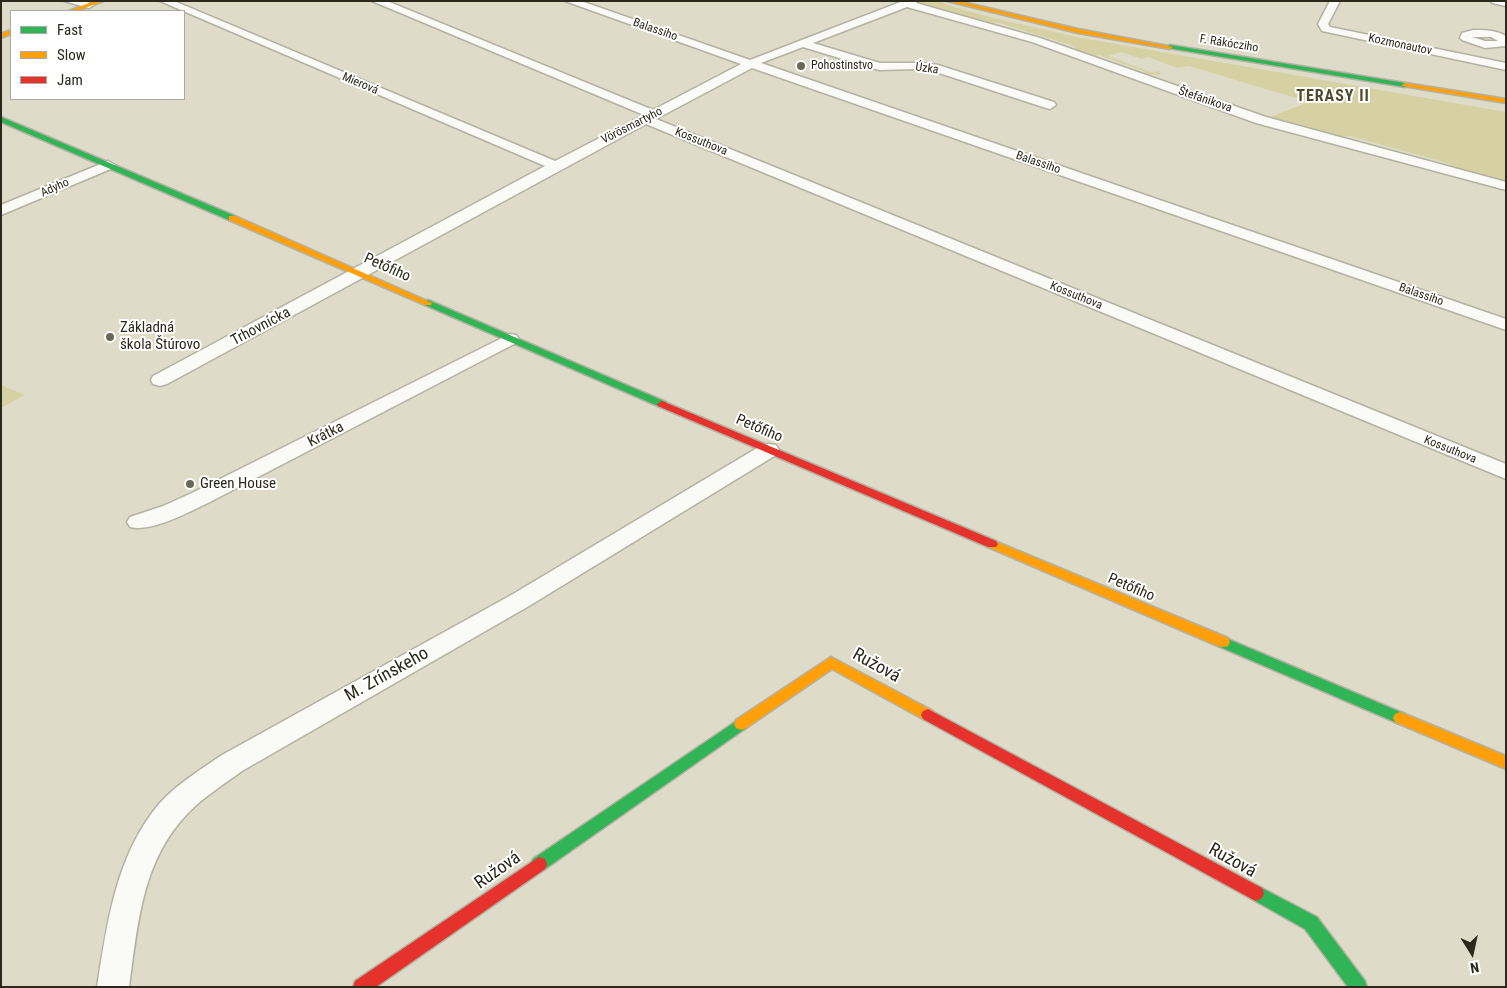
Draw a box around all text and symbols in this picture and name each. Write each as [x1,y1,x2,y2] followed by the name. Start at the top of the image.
[10,10,185,100] legend
[631,16,679,44] street label: Balassiho
[57,21,82,39] text: Fast
[1367,31,1433,59] street label: Kozmonautov
[1199,32,1259,56] street label: F. Rákócziho
[57,46,86,64] text: Slow
[811,59,873,73] place label: Pohostinstvo
[795,60,807,72] marker: Pohostinstvo
[915,60,939,78] street label: Úzka
[340,70,380,98] street label: Mierová
[57,71,83,89] text: Jam
[1176,84,1234,116] street label: Štefánikova
[1295,87,1371,107] district label: TERASY II
[599,104,665,148] street label: Vörösmartyho
[673,125,729,159] street label: Kossuthova
[1014,149,1062,177] street label: Balassiho
[39,175,71,201] street label: Adyho
[361,250,413,286] street label: Petőfiho
[1048,279,1104,313] street label: Kossuthova
[1397,281,1445,309] street label: Balassiho
[228,304,294,350] street label: Trhovnícka
[120,319,200,354] place label: Základná škola Štúrovo
[104,331,116,343] marker: Základná škola Štúrovo
[733,411,785,447] street label: Petőfiho
[305,418,347,452] street label: Krátka
[1422,433,1478,467] street label: Kossuthova
[200,475,276,493] place label: Green House
[184,478,196,490] marker: Green House
[1105,570,1157,606] street label: Petőfiho
[341,643,433,707] street label: M. Zrínskeho
[848,644,904,688] street label: Ružová
[1204,839,1260,883] street label: Ružová
[471,847,525,895] street label: Ružová
[1447,928,1497,978] north arrow
[1469,959,1480,976] text: N

